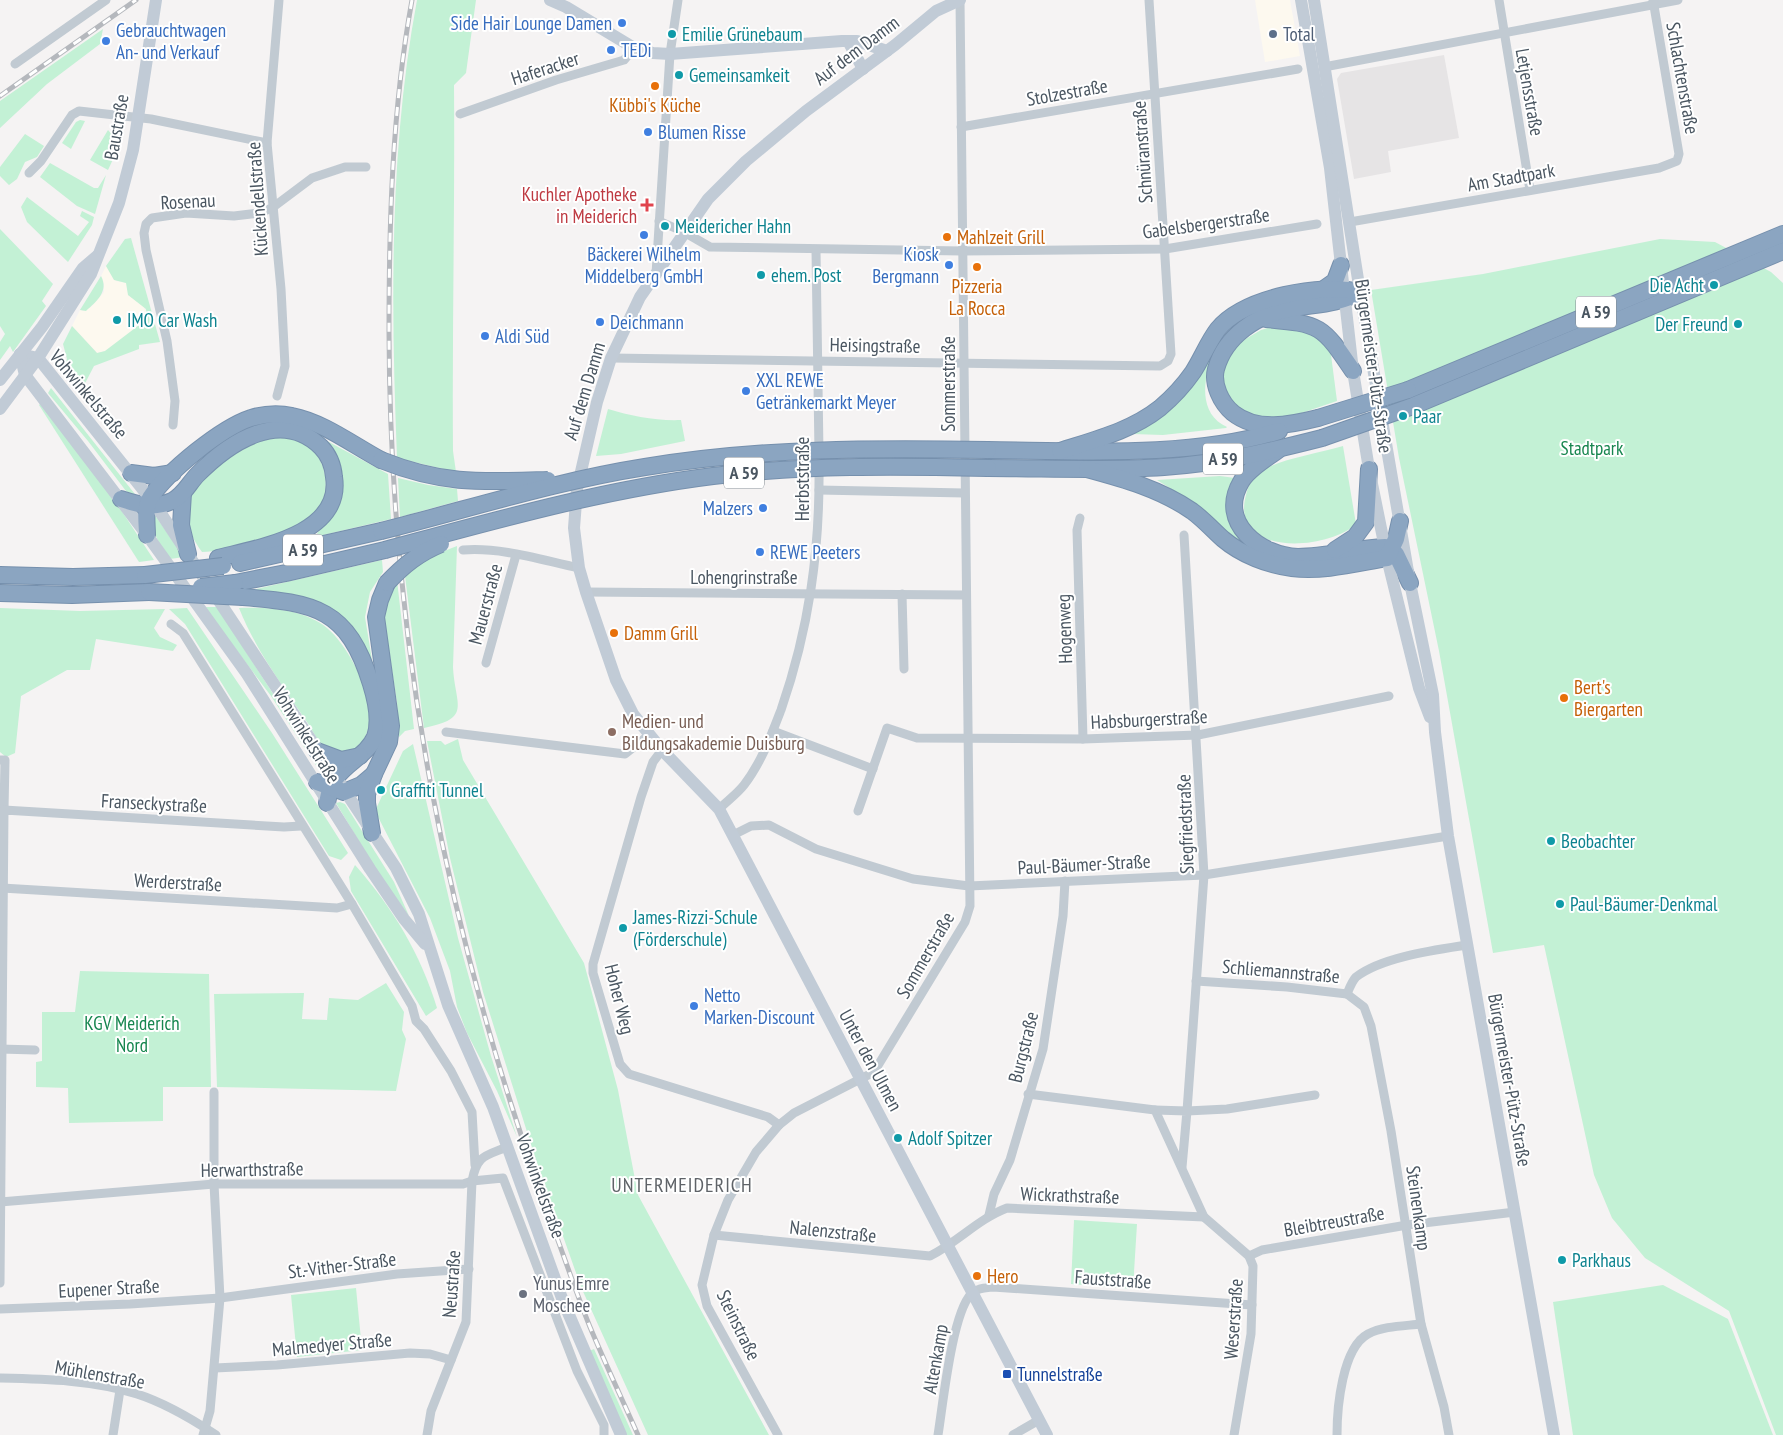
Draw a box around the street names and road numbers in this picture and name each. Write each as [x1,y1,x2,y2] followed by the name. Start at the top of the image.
[808,10,904,90] street label: Auf dem Damm
[1661,20,1705,136] street label: Schlachtenstraße
[508,46,583,90] street label: Haferacker
[1511,46,1550,138] street label: Letjensstraße
[1025,73,1110,111] street label: Stolzestraße
[98,92,134,162] street label: Baustraße
[1126,100,1158,204] street label: Schnüranstraße
[241,141,273,257] street label: Kückendellstraße
[1465,157,1557,196] street label: Am Stadtpark
[160,188,216,214] street label: Rosenau
[1141,202,1271,244] street label: Gabelsbergerstraße
[1350,278,1398,455] street label: Bürgermeister-Pütz-Straße
[1576,296,1616,328] road number: A 59
[829,332,921,358] street label: Heisingstraße
[936,336,960,432] street label: Sommerstraße
[558,339,610,443] street label: Auf dem Damm
[44,344,133,444] street label: Vohwinkelstraße
[790,436,814,521] street label: Herbststraße
[1203,444,1243,474] road number: A 59
[724,458,764,488] road number: A 59
[283,534,323,566] road number: A 59
[463,561,507,647] street label: Mauerstraße
[690,565,798,589] street label: Lohengrinstraße
[1051,594,1077,664] street label: Hogenweg
[267,682,346,788] street label: Vohwinkelstraße
[1090,704,1208,734] street label: Habsburgerstraße
[1171,773,1199,874] street label: Siegfriedstraße
[100,788,208,818] street label: Franseckystraße
[1017,849,1151,879] street label: Paul-Bäumer-Straße
[133,868,223,896] street label: Werderstraße
[891,907,959,1002] street label: Sommerstraße
[1221,954,1341,988] street label: Schliemannstraße
[600,961,640,1037] street label: Hoher Weg
[1483,992,1537,1168] street label: Bürgermeister-Pütz-Straße
[834,1005,908,1115] street label: Unter den Ulmen
[1003,1009,1043,1085] street label: Burgstraße
[511,1130,571,1242] street label: Vohwinkelstraße
[200,1156,304,1182] street label: Herwarthstraße
[1401,1164,1437,1252] street label: Steinenkamp
[1020,1181,1120,1209] street label: Wickrathstraße
[1282,1200,1386,1242] street label: Bleibtreustraße
[789,1215,878,1247] street label: Nalenzstraße
[287,1246,397,1284] street label: St.-Vither-Straße
[437,1249,465,1319] street label: Neustraße
[1074,1264,1152,1294] street label: Fauststraße
[58,1273,160,1303] street label: Eupener Straße
[1218,1278,1248,1360] street label: Weserstraße
[712,1286,766,1364] street label: Steinstraße
[917,1322,953,1396] street label: Altenkamp
[271,1327,393,1361] street label: Malmedyer Straße
[53,1354,147,1394] street label: Mühlenstraße

